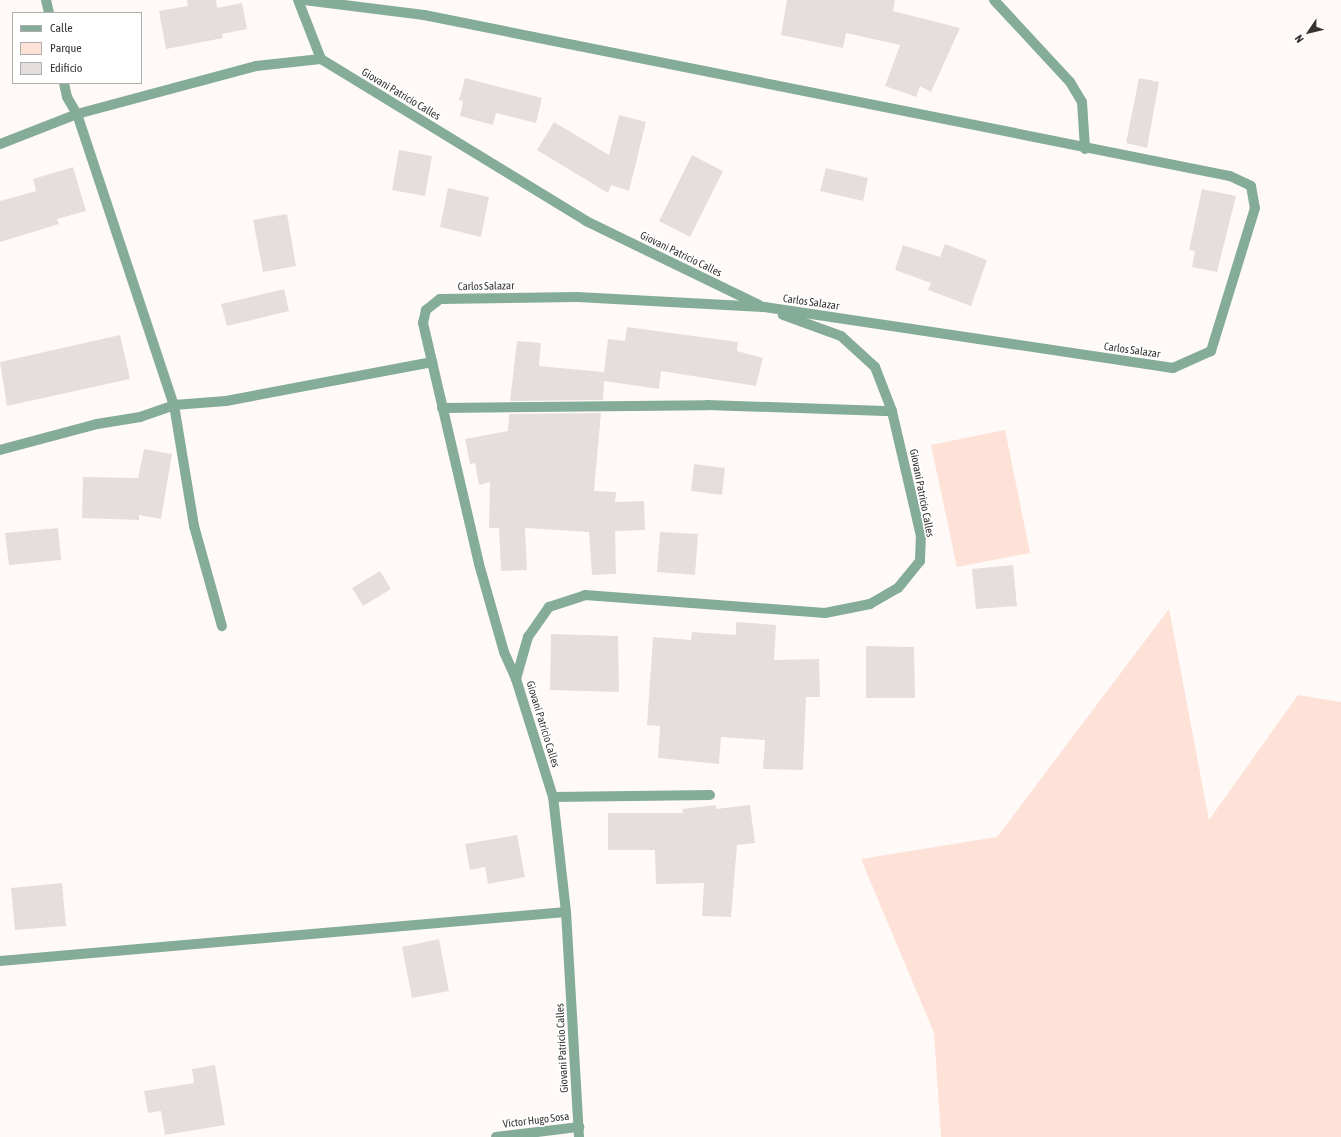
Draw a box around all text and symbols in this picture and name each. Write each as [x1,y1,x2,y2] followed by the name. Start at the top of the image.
[12,12,142,84] legend
[1289,12,1329,52] north arrow
[50,21,73,35] text: Calle
[1292,33,1306,45] text: N
[50,41,82,55] text: Parque
[50,61,82,75] text: Edificio
[359,65,443,123] street label: Giovani Patricio Calles
[638,228,724,280] street label: Giovani Patricio Calles
[458,279,514,293] street label: Carlos Salazar
[782,292,840,312] street label: Carlos Salazar
[1103,340,1161,360] street label: Carlos Salazar
[907,448,937,538] street label: Giovani Patricio Calles
[524,679,562,769] street label: Giovani Patricio Calles
[553,1003,571,1093] street label: Giovani Patricio Calles
[502,1109,570,1131] street label: Victor Hugo Sosa

